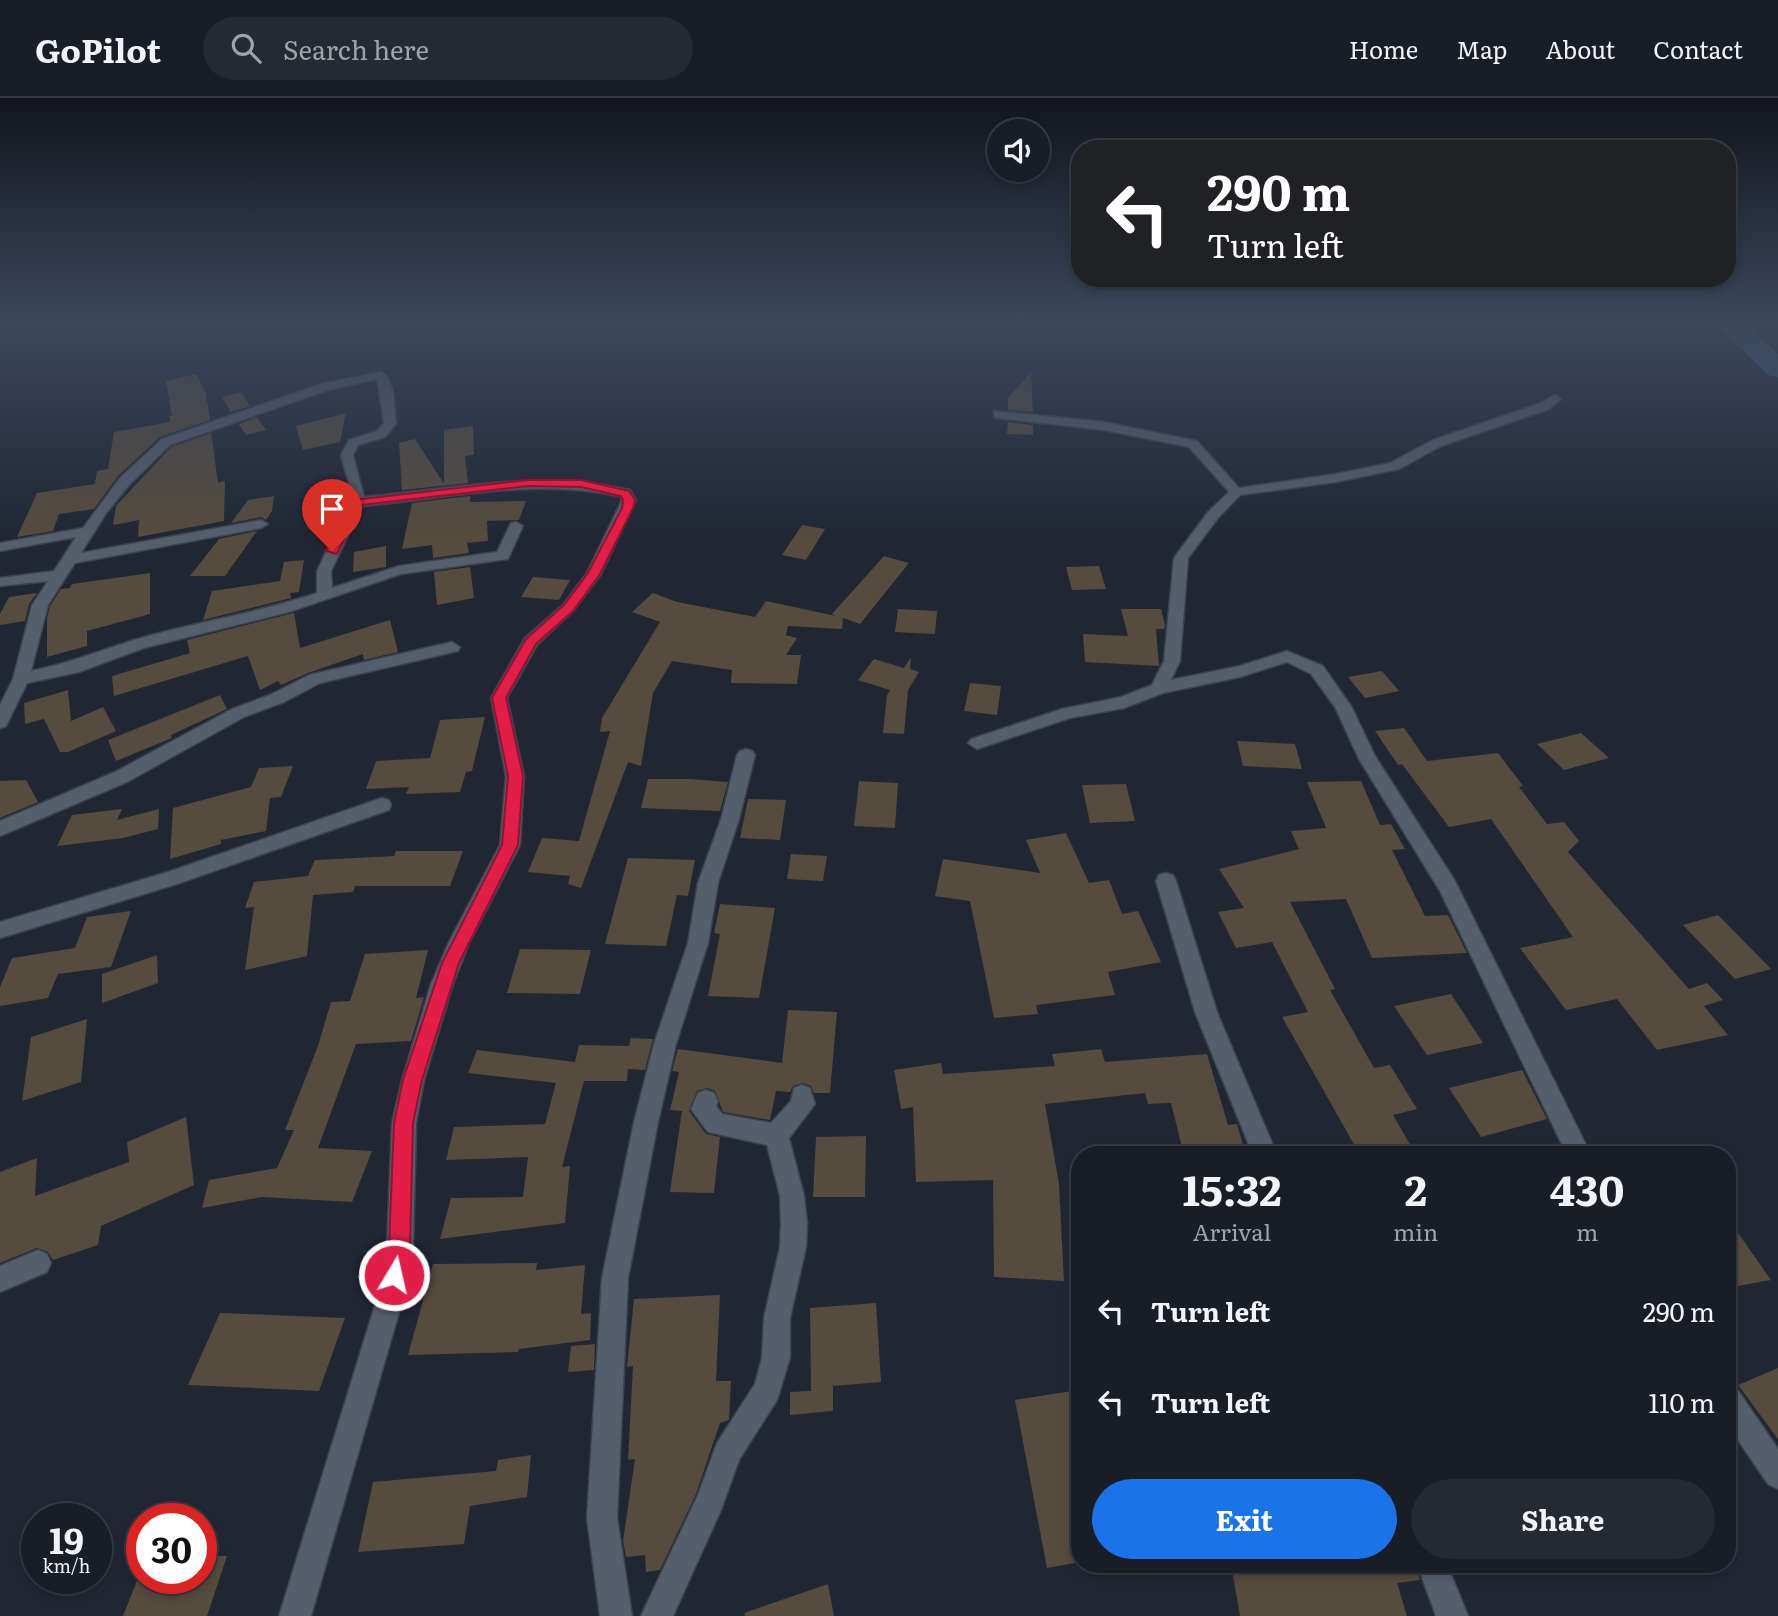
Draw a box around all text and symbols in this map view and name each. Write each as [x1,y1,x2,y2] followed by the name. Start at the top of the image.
[203,17,693,80] search box
[35,24,161,73] text: GoPilot
[227,29,265,67] icon: search
[283,29,429,68] text: Search here
[1349,31,1418,66] text: Home
[1456,31,1507,66] text: Map
[1545,31,1615,66] text: About
[1653,31,1743,66] text: Contact
[987,119,1050,182] map controls
[987,119,1050,182] button: sound
[1207,153,1350,226] text: 290 m
[1092,168,1183,259] icon: left
[1207,220,1344,268] text: Turn left
[302,479,362,551] pin
[313,490,351,528] icon: arrive
[1183,1157,1282,1219] text: 15:32
[1404,1157,1427,1219] text: 2
[1550,1157,1624,1219] text: 430
[1193,1214,1271,1248] text: Arrival
[1393,1214,1438,1248] text: min
[1576,1214,1598,1248] text: m
[357,1238,431,1312] position arrow
[1151,1291,1270,1330] text: Turn left
[1643,1291,1715,1330] text: 290 m
[1092,1292,1130,1330] icon: left
[1151,1382,1270,1421] text: Turn left
[1648,1382,1715,1421] text: 110 m
[1092,1383,1130,1421] icon: left
[1092,1479,1397,1559] button: Exit
[1411,1479,1715,1559] button: Share
[126,1503,217,1594] speed limit sign: 30
[49,1513,84,1565] text: 19
[43,1552,90,1579] text: km/h

